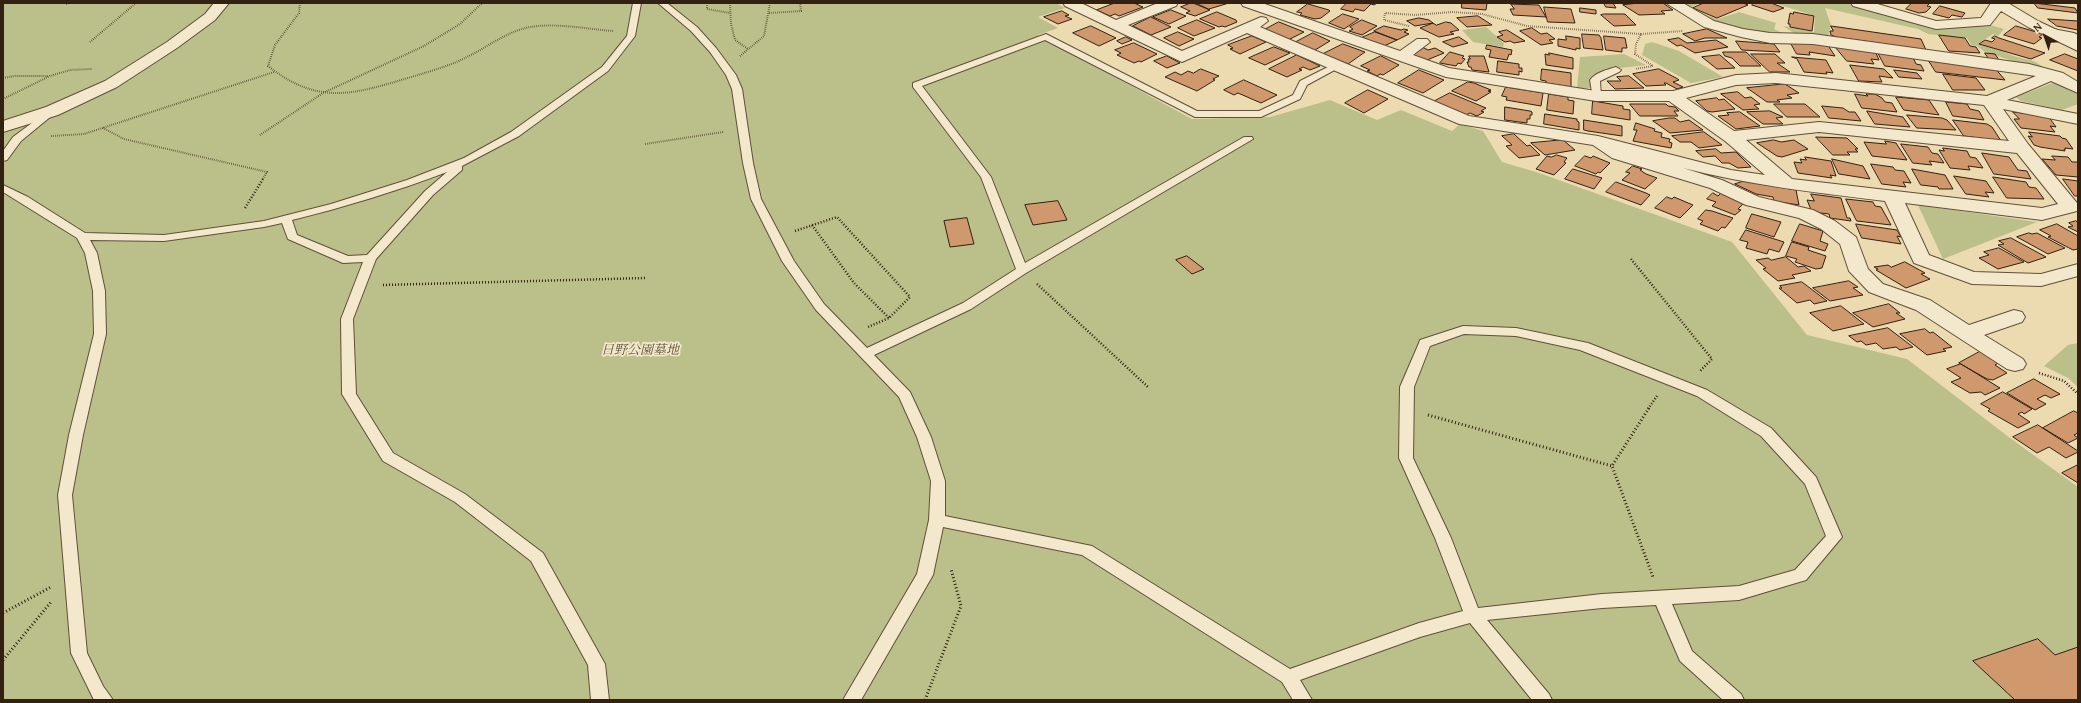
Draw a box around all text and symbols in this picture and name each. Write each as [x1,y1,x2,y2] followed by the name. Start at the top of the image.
[2025,16,2065,56] north arrow
[2029,18,2045,35] text: N
[601,343,679,359] park label: 日野公園墓地

